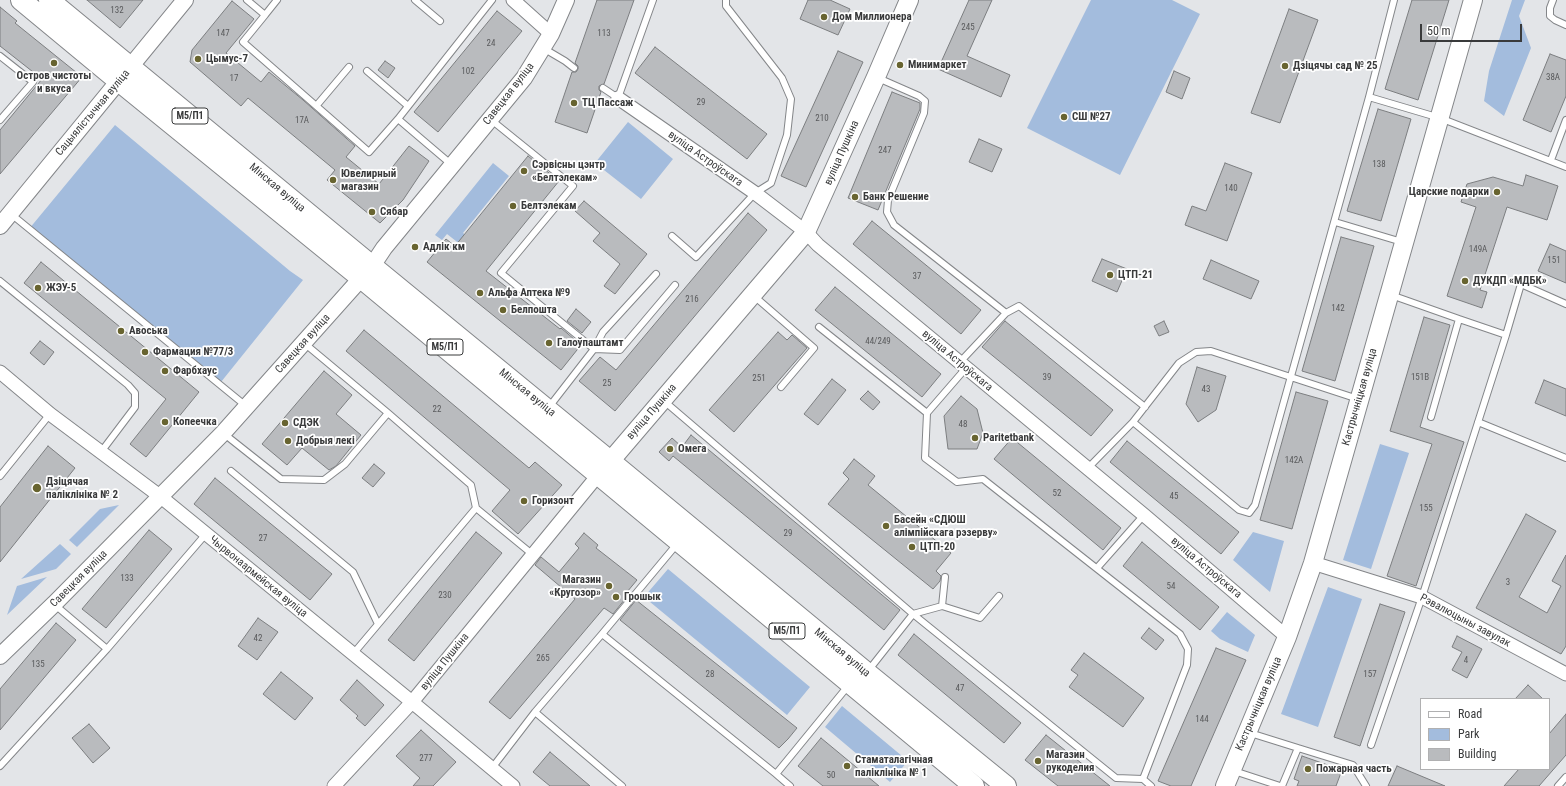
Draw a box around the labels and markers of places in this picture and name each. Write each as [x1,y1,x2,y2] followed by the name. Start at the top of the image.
[832,10,912,24] place label: Дом Миллионера
[819,12,829,22] marker: Дом Миллионера
[206,52,248,66] place label: Цымус-7
[193,54,203,64] marker: Цымус-7
[49,58,59,68] marker: Остров чистоты и вкуса
[908,58,966,72] place label: Минимаркет
[1293,59,1378,73] place label: Дзіцячы сад № 25
[895,60,905,70] marker: Минимаркет
[1280,61,1290,71] marker: Дзіцячы сад № 25
[17,69,91,95] place label: Остров чистоты и вкуса
[582,96,633,110] place label: ТЦ Пассаж
[569,98,579,108] marker: ТЦ Пассаж
[1072,110,1111,124] place label: СШ №27
[1059,112,1069,122] marker: СШ №27
[532,158,605,184] place label: Сэрвісны цэнтр «Белтэлекам»
[519,166,529,176] marker: Сэрвісны цэнтр «Белтэлекам»
[341,167,396,193] place label: Ювелирный магазин
[328,175,338,185] marker: Ювелирный магазин
[1409,185,1489,199] place label: Царские подарки
[1492,187,1502,197] marker: Царские подарки
[863,190,929,204] place label: Банк Решение
[850,192,860,202] marker: Банк Решение
[521,199,576,213] place label: Белтэлекам
[508,201,518,211] marker: Белтэлекам
[380,205,408,219] place label: Сябар
[367,207,377,217] marker: Сябар
[423,240,465,254] place label: Адлік км
[410,242,420,252] marker: Адлік км
[1118,268,1153,282] place label: ЦТП-21
[1105,270,1115,280] marker: ЦТП-21
[1473,274,1547,288] place label: ДУКДП «МДБК»
[1460,276,1470,286] marker: ДУКДП «МДБК»
[46,281,76,295] place label: ЖЭУ-5
[33,283,43,293] marker: ЖЭУ-5
[488,286,570,300] place label: Альфа Аптека №9
[475,288,485,298] marker: Альфа Аптека №9
[511,303,557,317] place label: Белпошта
[498,305,508,315] marker: Белпошта
[129,324,168,338] place label: Авоська
[116,326,126,336] marker: Авоська
[557,336,624,350] place label: Галоўпаштамт
[544,338,554,348] marker: Галоўпаштамт
[153,345,233,359] place label: Фармация №77/3
[140,347,150,357] marker: Фармация №77/3
[173,364,217,378] place label: Фарбхаус
[160,366,170,376] marker: Фарбхаус
[173,415,217,429] place label: Копеечка
[293,416,319,430] place label: СДЭК
[160,417,170,427] marker: Копеечка
[280,418,290,428] marker: СДЭК
[983,431,1034,445] place label: Paritetbank
[970,433,980,443] marker: Paritetbank
[296,434,355,448] place label: Добрыя лекі
[283,436,293,446] marker: Добрыя лекі
[678,442,706,456] place label: Омега
[665,444,675,454] marker: Омега
[46,475,118,501] place label: Дзіцячая паліклініка № 2
[31,482,43,494] marker: Дзіцячая паліклініка № 2
[532,494,574,508] place label: Горизонт
[519,496,529,506] marker: Горизонт
[894,513,998,539] place label: Басейн «СДЮШ алімпійскага рэзерву»
[881,521,891,531] marker: Басейн «СДЮШ алімпійскага рэзерву»
[920,540,955,554] place label: ЦТП-20
[907,542,917,552] marker: ЦТП-20
[549,573,601,599] place label: Магазин «Кругозор»
[604,581,614,591] marker: Магазин «Кругозор»
[624,590,661,604] place label: Грошык
[611,592,621,602] marker: Грошык
[1046,748,1095,774] place label: Магазин рукоделия
[855,753,933,779] place label: Стаматалагічная паліклініка № 1
[1033,756,1043,766] marker: Магазин рукоделия
[842,761,852,771] marker: Стаматалагічная паліклініка № 1
[1316,762,1392,776] place label: Пожарная часть
[1303,764,1313,774] marker: Пожарная часть

